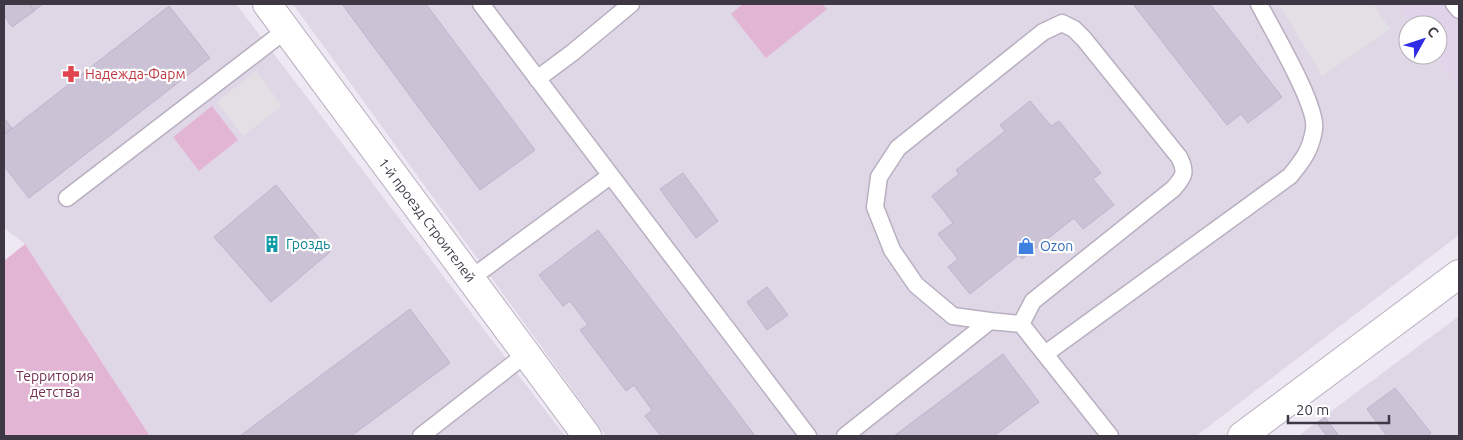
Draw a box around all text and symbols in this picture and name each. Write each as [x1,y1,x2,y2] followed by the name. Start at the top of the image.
[1398,15,1448,65] north arrow
[1424,23,1442,40] text: С
[61,64,81,84] pharmacy icon: Надежда-Фарм
[85,66,186,82] place label: Надежда-Фарм
[375,155,479,285] street label: 1-й проезд Строителей
[262,234,282,254] building icon: Гроздь
[286,236,330,252] place label: Гроздь
[1016,236,1036,256] shop icon: Ozon
[1040,238,1073,254] place label: Ozon
[16,368,94,400] park label: Территория детства
[1288,392,1389,424] scale bar
[1296,401,1329,418] text: 20 m

